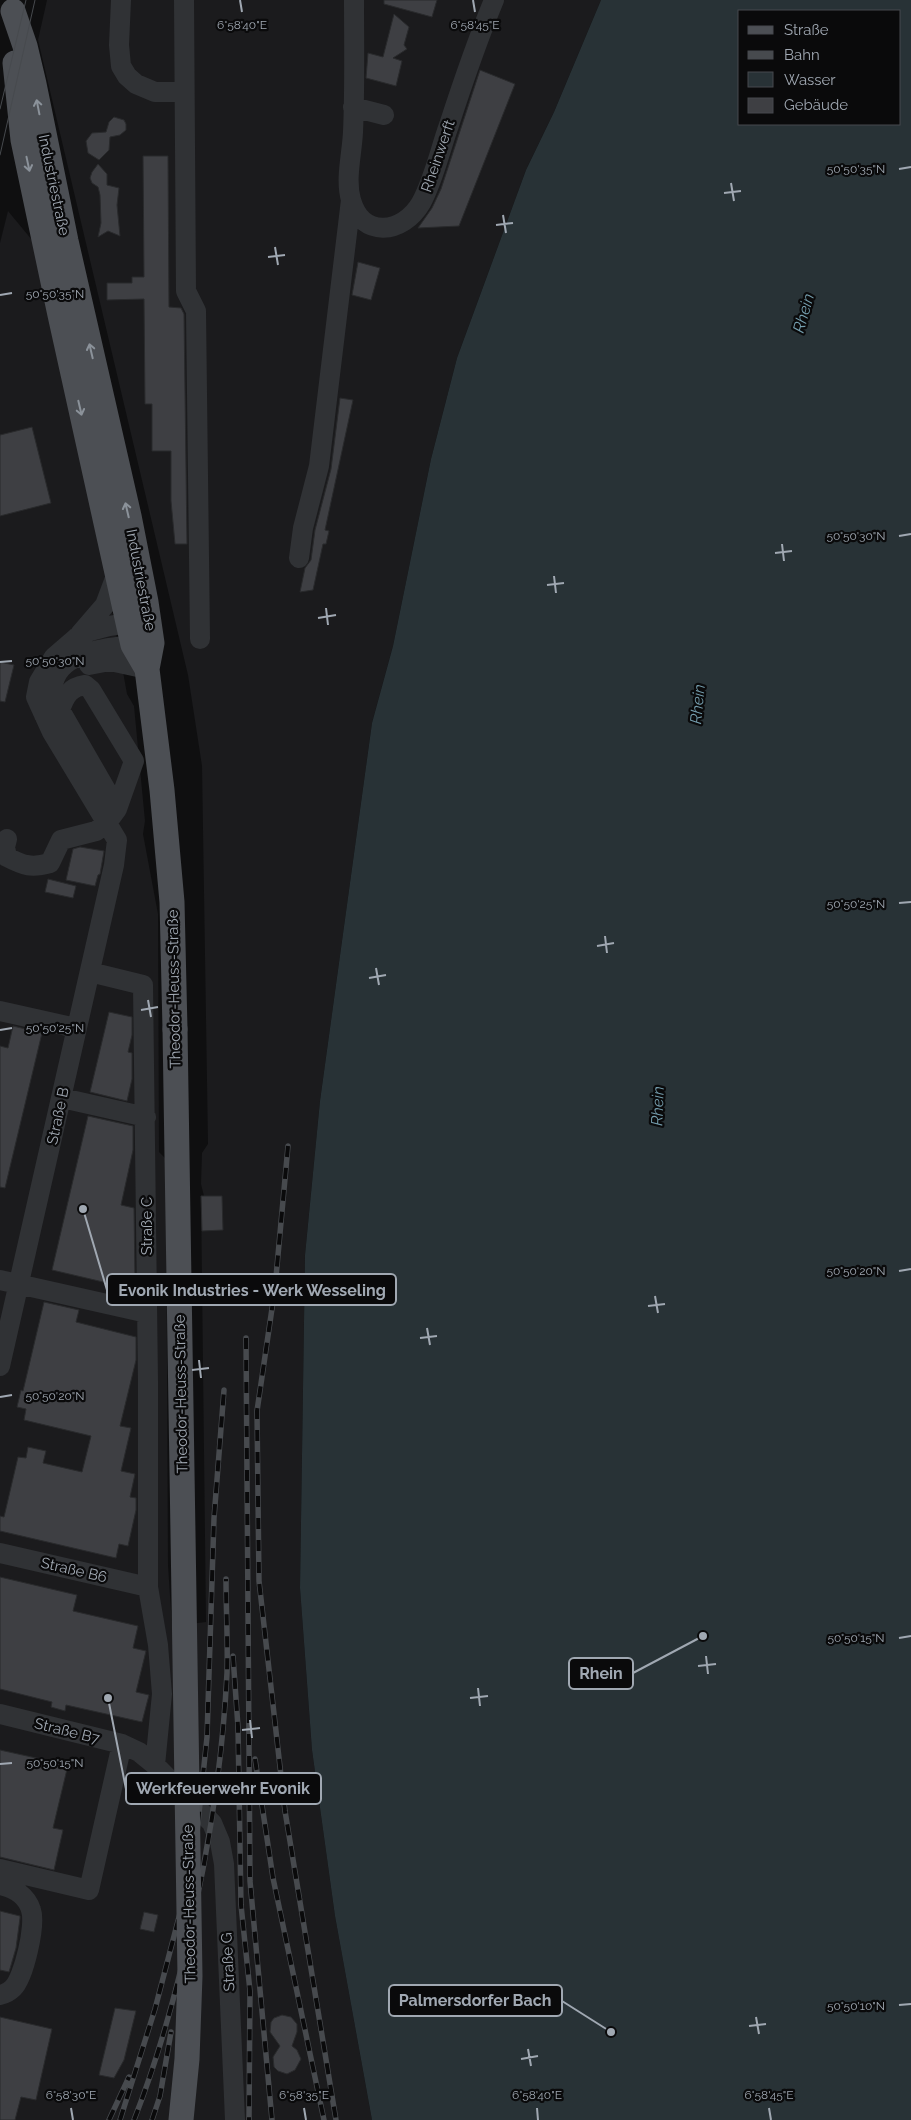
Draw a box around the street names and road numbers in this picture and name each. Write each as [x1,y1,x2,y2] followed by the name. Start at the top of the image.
[417,118,459,194] street label: Rheinwerft
[34,133,74,237] street label: Industriestraße
[122,528,160,632] street label: Industriestraße
[164,909,184,1069] street label: Theodor-Heuss-Straße
[43,1086,73,1146] street label: Straße B
[138,1197,156,1255] street label: Straße C
[171,1314,191,1474] street label: Theodor-Heuss-Straße
[39,1554,109,1586] street label: Straße B6
[33,1714,101,1748] street label: Straße B7
[179,1824,199,1984] street label: Theodor-Heuss-Straße
[217,1932,239,1992] street label: Straße G

